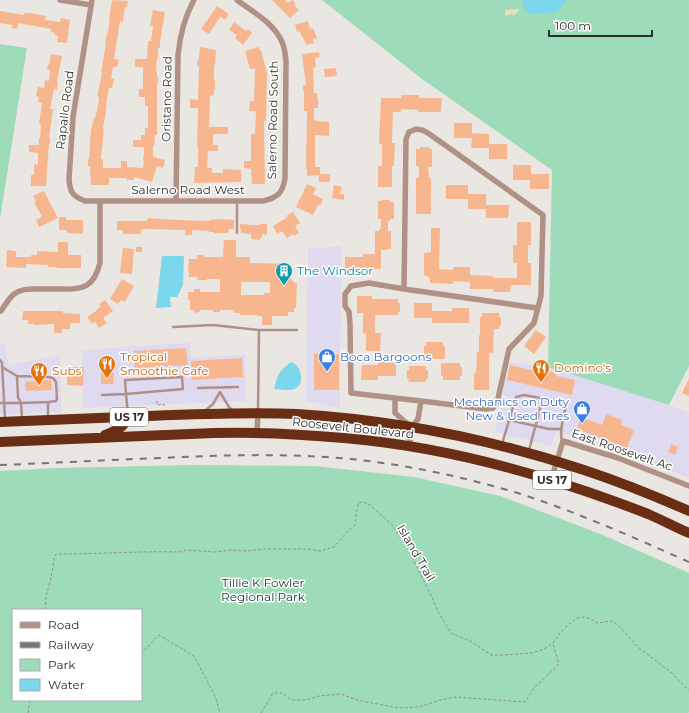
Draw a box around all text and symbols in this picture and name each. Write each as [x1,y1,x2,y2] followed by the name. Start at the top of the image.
[549,12,652,38] scale bar
[555,18,591,33] text: 100 m
[158,56,175,142] street label: Oristano Road
[264,60,281,180] street label: Salerno Road South
[52,70,77,150] street label: Rapallo Road
[131,182,245,197] street label: Salerno Road West
[274,261,294,286] building icon: The Windsor
[297,263,373,278] place label: The Windsor
[317,347,337,372] shop icon: Boca Bargoons
[120,349,208,378] place label: Tropical Smoothie Cafe
[340,349,432,364] place label: Boca Bargoons
[97,354,117,379] restaurant icon: Tropical Smoothie Cafe
[531,358,551,383] restaurant icon: Domino's
[554,360,611,375] place label: Domino's
[29,361,49,386] restaurant icon: Subs
[52,363,82,378] place label: Subs
[454,394,569,423] place label: Mechanics on Duty New & Used Tires
[572,399,592,424] shop icon: Mechanics on Duty New & Used Tires
[110,408,148,426] road number: US 17
[291,414,415,441] street label: Roosevelt Boulevard
[570,425,675,474] street label: East Roosevelt Ac
[533,471,571,489] road number: US 17
[394,521,439,584] street label: Island Trail
[221,575,306,604] park label: Tillie K Fowler Regional Park
[12,609,142,701] legend
[48,617,79,632] text: Road
[48,637,94,652] text: Railway
[48,657,76,672] text: Park
[48,677,85,692] text: Water

